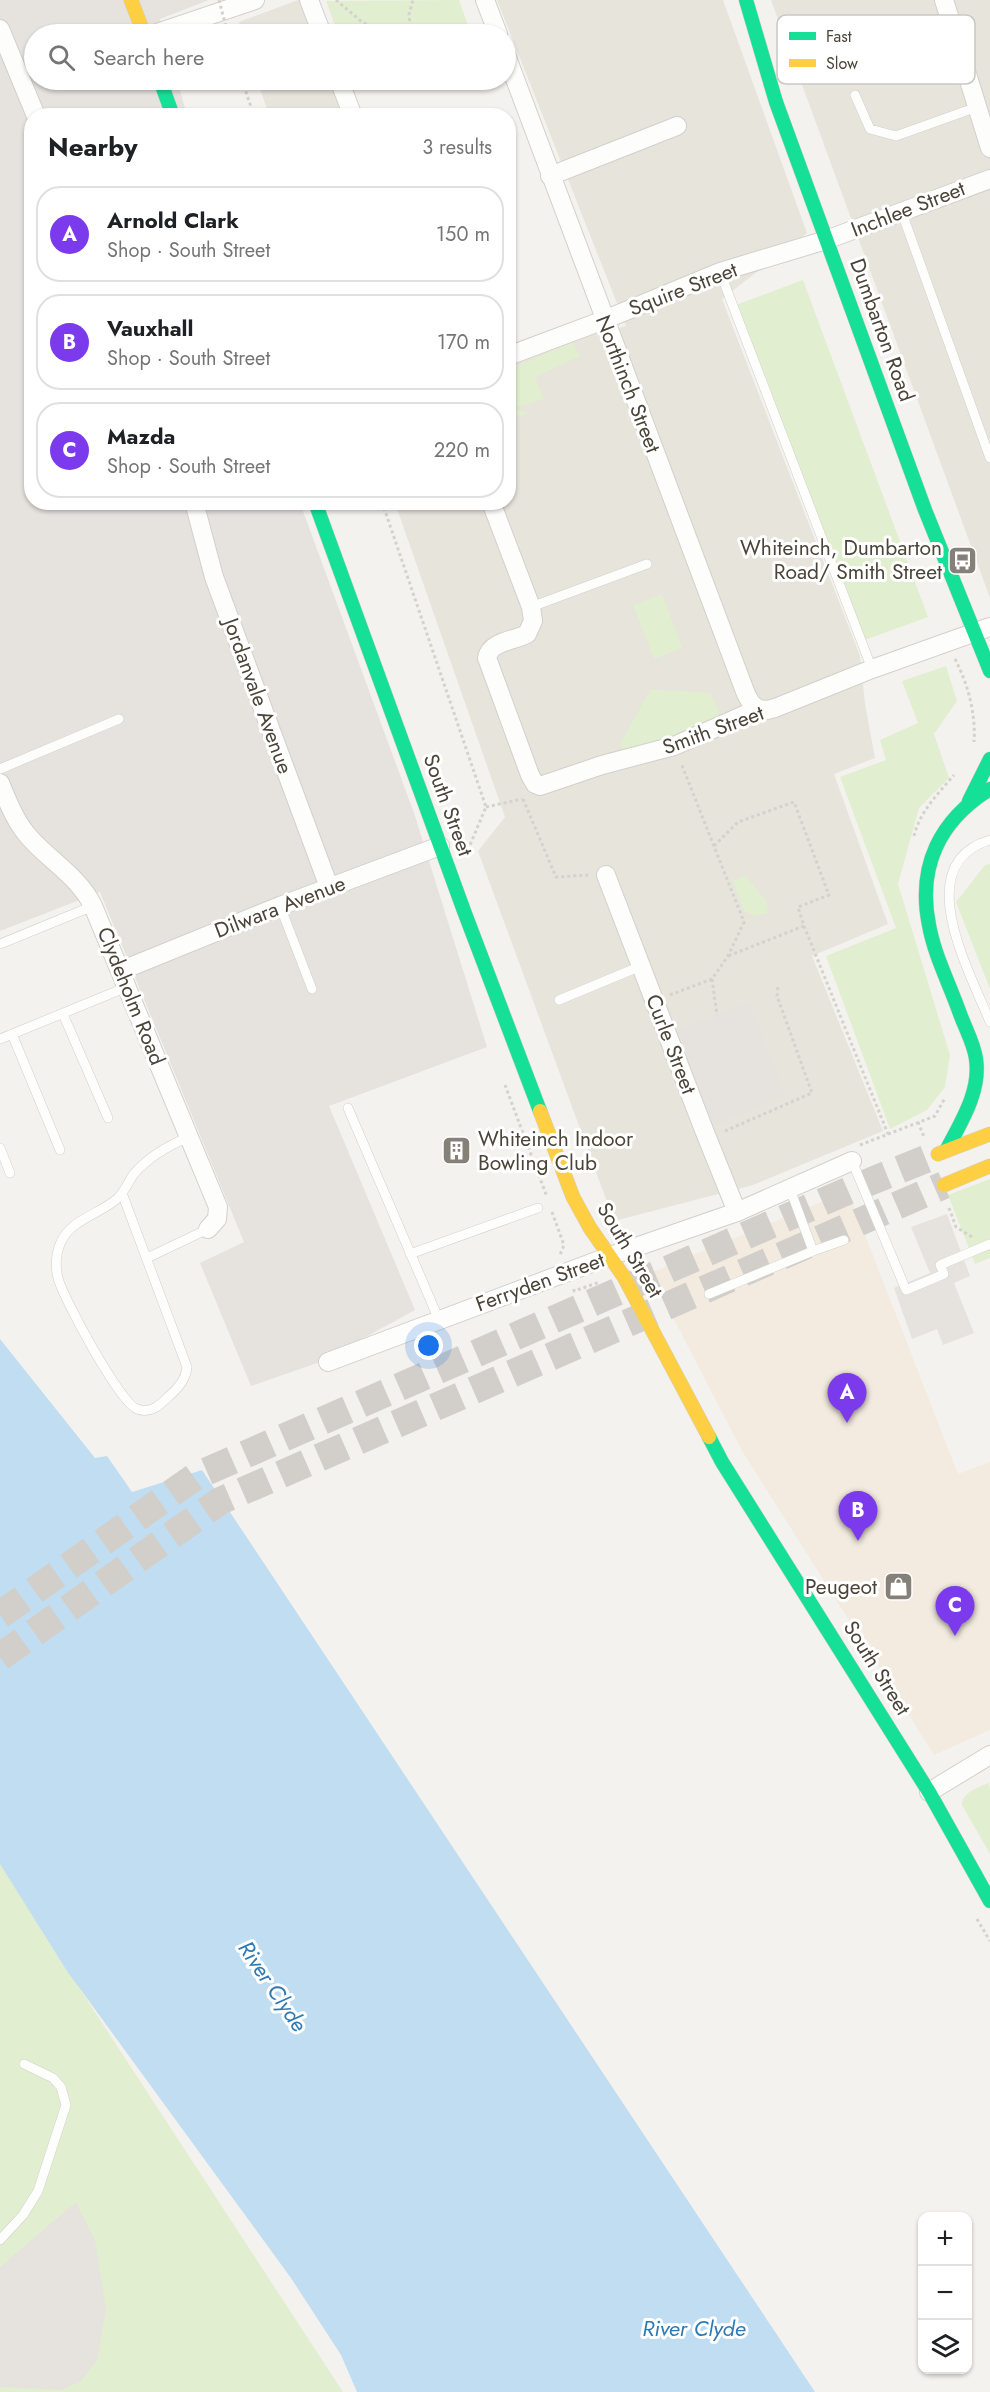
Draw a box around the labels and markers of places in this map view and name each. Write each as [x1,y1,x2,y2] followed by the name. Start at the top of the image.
[740,533,942,587] place label: Whiteinch, Dumbarton Road/ Smith Street
[947,544,979,576] bus stop icon: Whiteinch, Dumbarton Road/ Smith Street
[478,1124,634,1178] place label: Whiteinch Indoor Bowling Club
[441,1135,473,1167] building icon: Whiteinch Indoor Bowling Club
[828,1374,866,1423] pin: A
[838,1492,878,1541] pin: B
[882,1571,914,1603] shop icon: Peugeot
[805,1572,877,1602] place label: Peugeot
[936,1586,974,1636] pin: C

